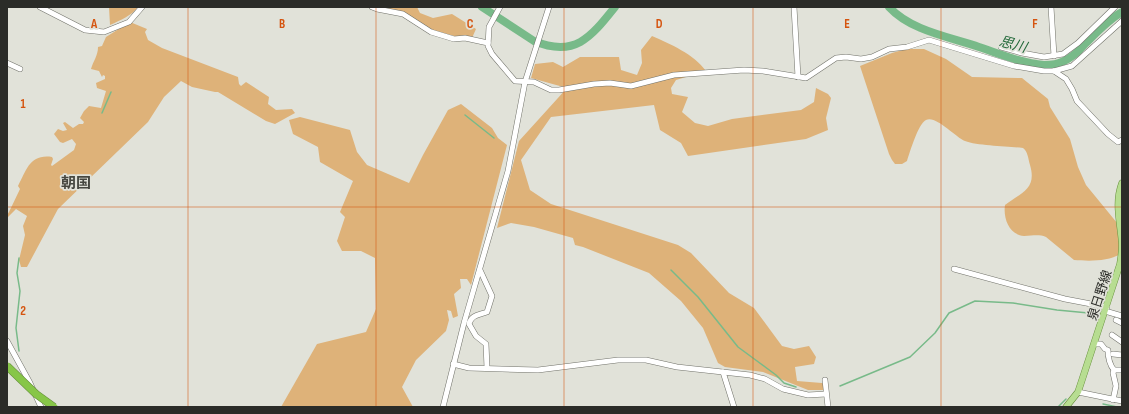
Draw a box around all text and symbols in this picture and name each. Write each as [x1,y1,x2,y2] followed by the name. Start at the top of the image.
[90,16,98,32] text: A
[279,16,285,32] text: B
[467,16,474,32] text: C
[656,16,663,32] text: D
[844,16,850,32] text: E
[1032,16,1038,32] text: F
[997,33,1031,57] water label: 思川
[20,96,26,112] text: 1
[61,174,91,193] district label: 朝国
[1084,268,1116,323] street label: 泉日野線
[20,303,26,319] text: 2

